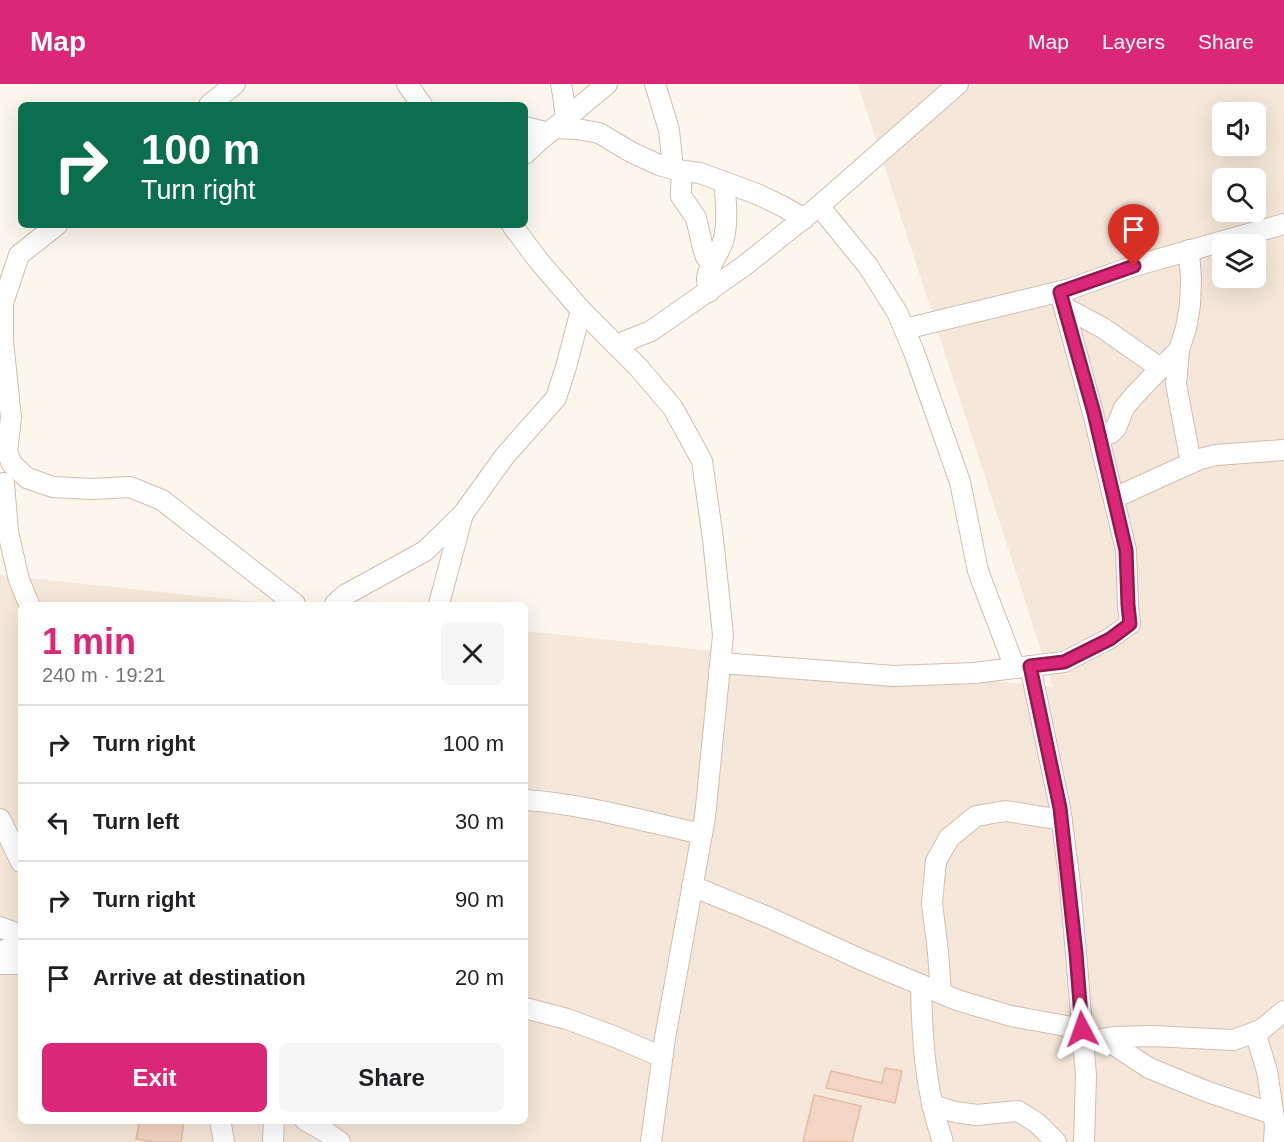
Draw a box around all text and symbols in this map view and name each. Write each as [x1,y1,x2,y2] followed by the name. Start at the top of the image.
[30,26,86,57] text: Map
[1028,30,1069,53] text: Map
[1102,30,1165,53] text: Layers
[1198,30,1254,53] text: Share
[1212,102,1266,288] map controls
[1212,102,1266,156] button: sound
[42,126,120,204] icon: right
[141,126,260,173] text: 100 m
[1212,168,1266,222] button: search
[141,175,256,205] text: Turn right
[1108,204,1159,266] pin
[1117,213,1150,246] icon: arrive
[1212,234,1266,288] button: layers
[42,621,136,662] text: 1 min
[441,622,504,685] button: close
[42,664,165,686] text: 240 m · 19:21
[42,728,75,761] icon: right
[93,731,195,756] text: Turn right
[443,731,504,756] text: 100 m
[42,806,75,839] icon: left
[93,809,179,834] text: Turn left
[455,809,504,834] text: 30 m
[42,884,75,917] icon: right
[93,887,195,912] text: Turn right
[455,887,504,912] text: 90 m
[42,962,75,995] icon: arrive
[93,965,306,990] text: Arrive at destination
[455,965,504,990] text: 20 m
[1050,997,1114,1061] position arrow
[42,1043,267,1112] button: Exit
[279,1043,504,1112] button: Share

